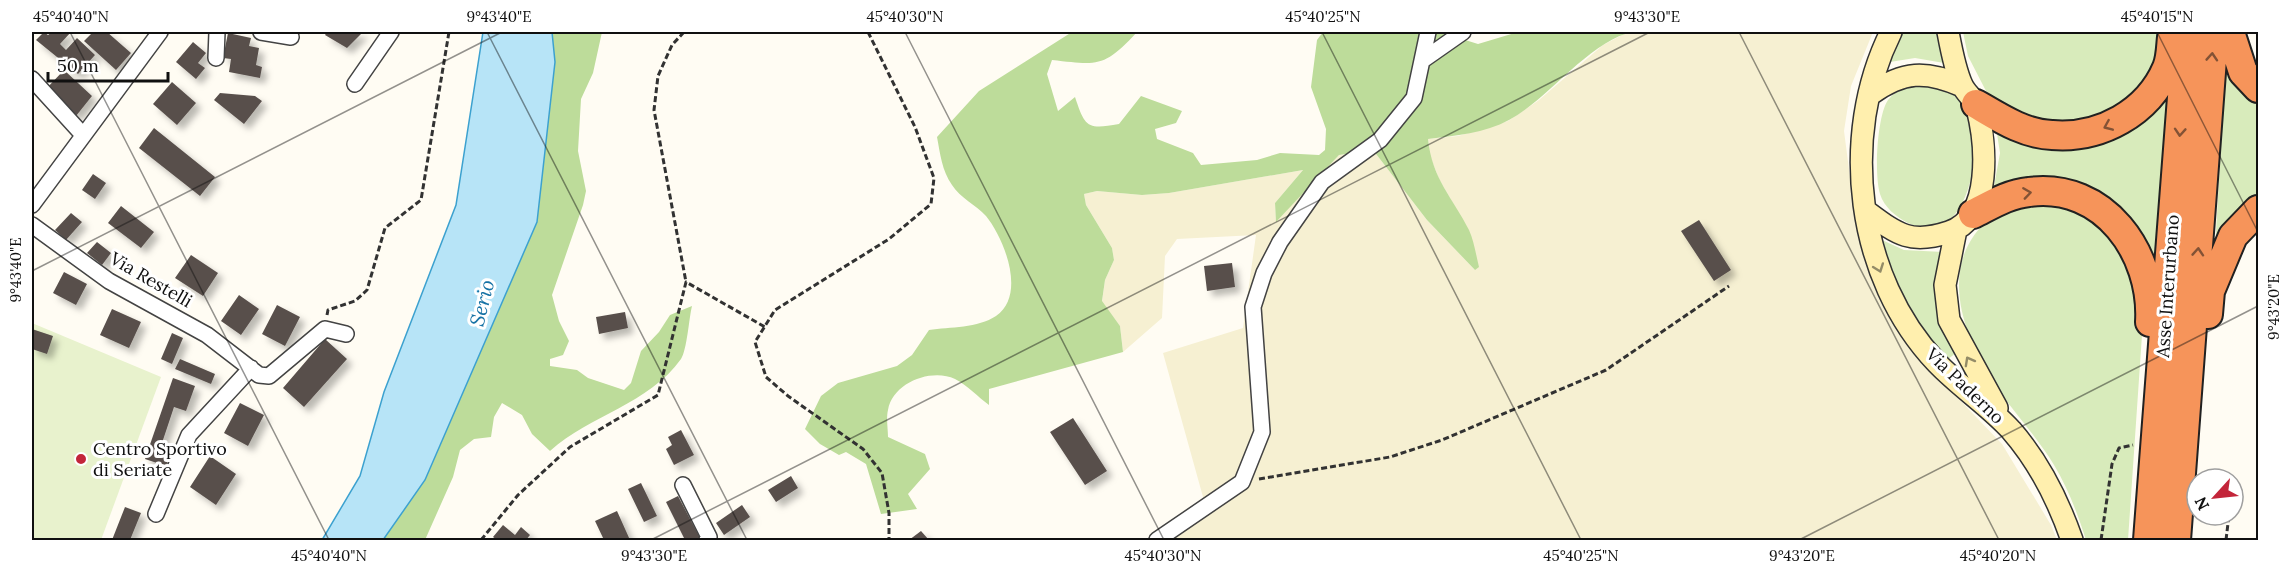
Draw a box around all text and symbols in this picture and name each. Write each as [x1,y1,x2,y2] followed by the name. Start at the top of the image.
[33,7,109,26] text: 45°40'40"N
[466,7,532,26] text: 9°43'40"E
[867,7,943,26] text: 45°40'30"N
[1285,7,1361,26] text: 45°40'25"N
[1614,7,1680,26] text: 9°43'30"E
[2121,7,2193,26] text: 45°40'15"N
[48,45,168,83] scale bar
[2206,53,2219,62] one-way arrow
[57,54,99,77] text: 50 m
[2104,119,2115,131] one-way arrow
[2173,127,2186,136] one-way arrow
[2022,187,2032,199] one-way arrow
[2151,214,2184,359] street label: Asse Interurbano
[6,237,25,303] text: 9°43'40"E
[105,246,197,312] street label: Via Restelli
[2191,247,2204,256] one-way arrow
[1872,262,1885,272] one-way arrow
[2264,274,2283,340] text: 9°43'20"E
[464,277,499,329] water label: Serio
[1921,342,2009,429] street label: Via Paderno
[1965,357,1976,367] one-way arrow
[93,437,227,481] place label: Centro Sportivo di Seriate
[74,452,88,466] marker: Centro Sportivo di Seriate
[2185,467,2245,527] north arrow
[2190,494,2213,514] text: N
[291,546,367,565] text: 45°40'40"N
[621,546,687,565] text: 9°43'30"E
[1125,546,1201,565] text: 45°40'30"N
[1543,546,1619,565] text: 45°40'25"N
[1769,546,1835,565] text: 9°43'20"E
[1960,546,2036,565] text: 45°40'20"N

